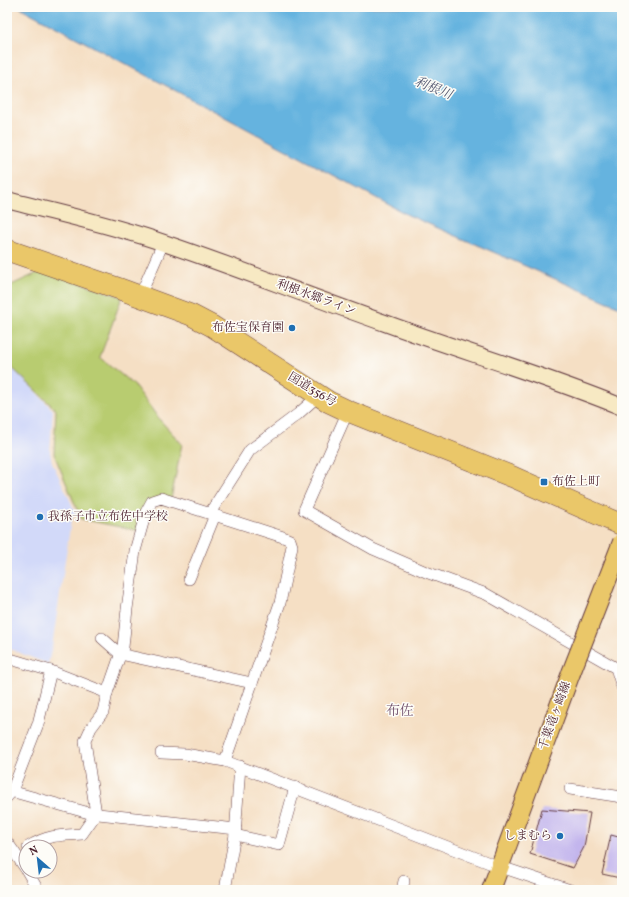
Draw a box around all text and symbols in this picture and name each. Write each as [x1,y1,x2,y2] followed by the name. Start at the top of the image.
[412,73,456,105] water label: 利根川
[274,276,358,320] street label: 利根水郷ライン
[212,320,284,336] place label: 布佐宝保育園
[287,323,297,333] marker: 布佐宝保育園
[285,369,339,411] street label: 国道356号
[552,474,600,490] place label: 布佐上町
[539,477,549,487] marker: 布佐上町
[48,509,168,525] place label: 我孫子市立布佐中学校
[35,512,45,522] marker: 我孫子市立布佐中学校
[535,679,575,753] street label: 千葉竜ヶ崎線
[386,702,414,721] district label: 布佐
[504,828,552,844] place label: しまむら
[555,831,565,841] marker: しまむら
[18,839,58,879] north arrow
[27,843,41,860] text: N

